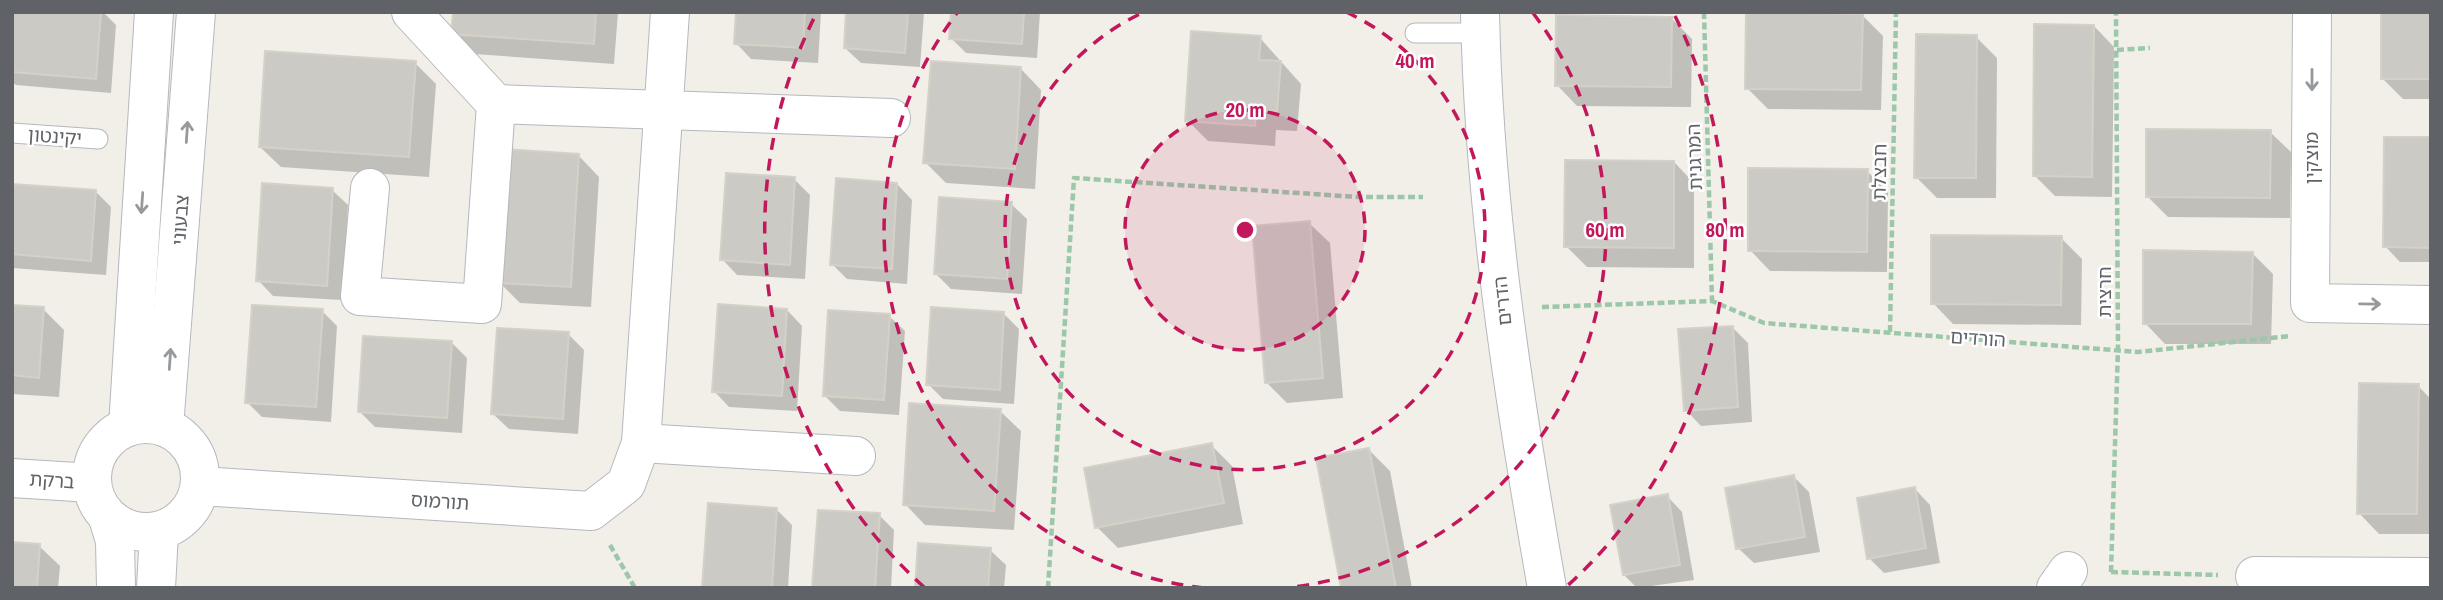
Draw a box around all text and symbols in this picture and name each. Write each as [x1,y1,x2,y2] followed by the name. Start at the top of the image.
[1395,46,1435,75] text: 40 m
[2305,69,2318,92] one-way arrow
[1225,95,1265,124] text: 20 m
[27,121,83,151] street label: יקינטון
[181,121,194,144] one-way arrow
[1680,123,1708,191] street label: המרגנית
[2298,132,2324,184] street label: מוצקין
[1866,143,1892,201] street label: חבצלת
[135,191,148,213] one-way arrow
[165,194,195,246] street label: צבעוני
[1585,215,1625,244] text: 60 m
[1705,215,1745,244] text: 80 m
[1233,218,1257,242] centre of rings
[2091,267,2117,317] street label: חרצית
[1486,275,1518,327] street label: הדרים
[2358,297,2381,311] one-way arrow
[1949,323,2007,353] street label: הורדים
[164,348,177,371] one-way arrow
[29,465,76,495] street label: ברקת
[410,486,470,516] street label: תורמוס

